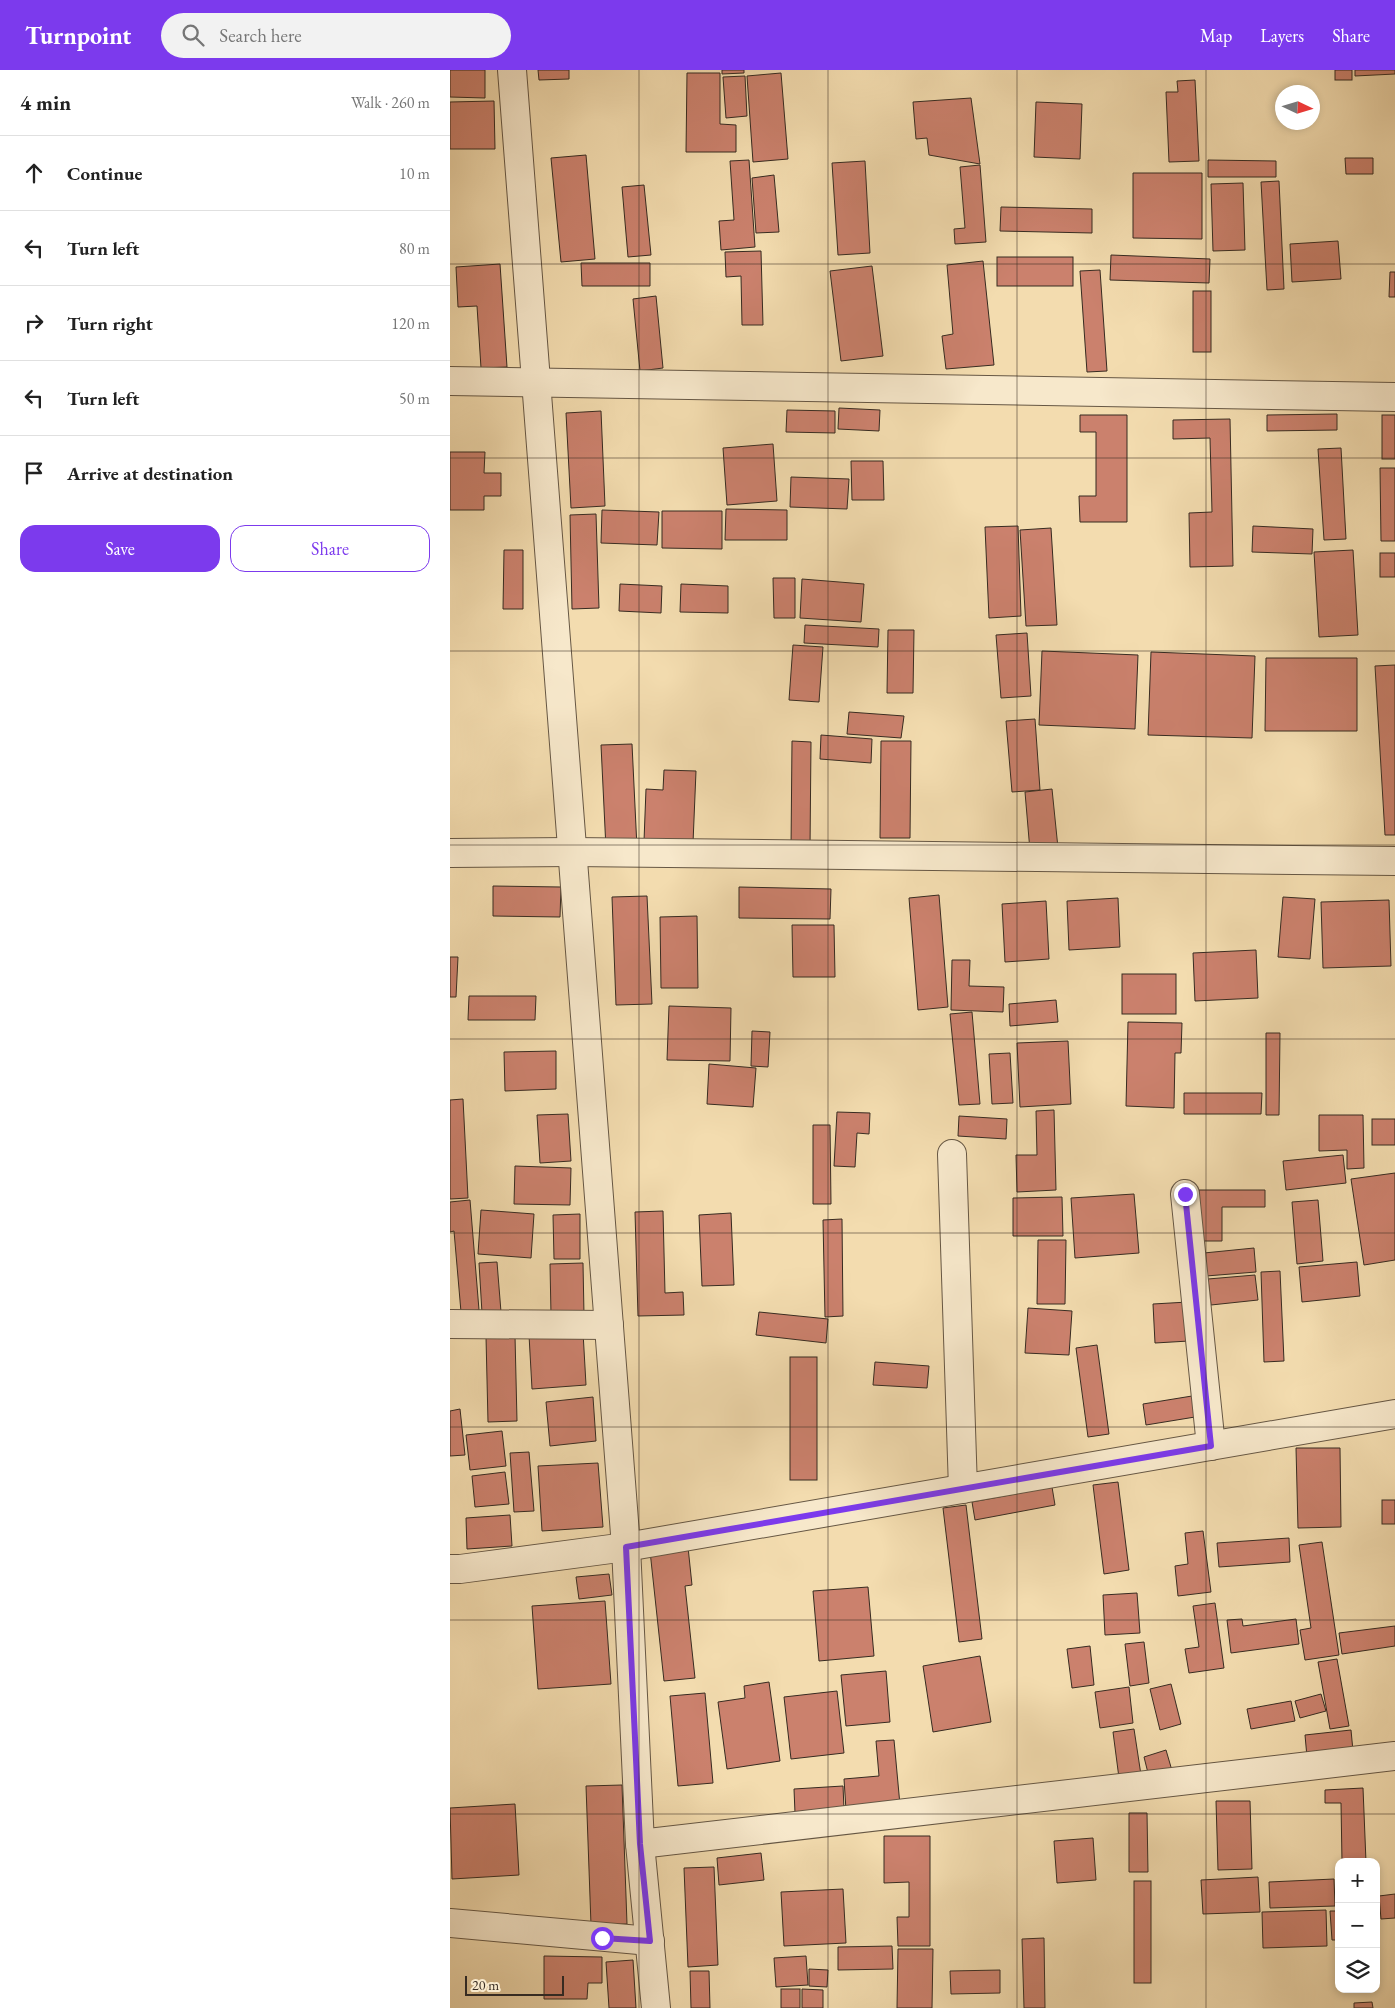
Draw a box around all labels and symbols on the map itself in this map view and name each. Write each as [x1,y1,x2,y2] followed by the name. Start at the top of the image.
[1275,85,1320,130] north arrow
[1174,1183,1197,1206] route end
[591,1927,614,1950] route start
[465,1973,564,1996] scale bar

